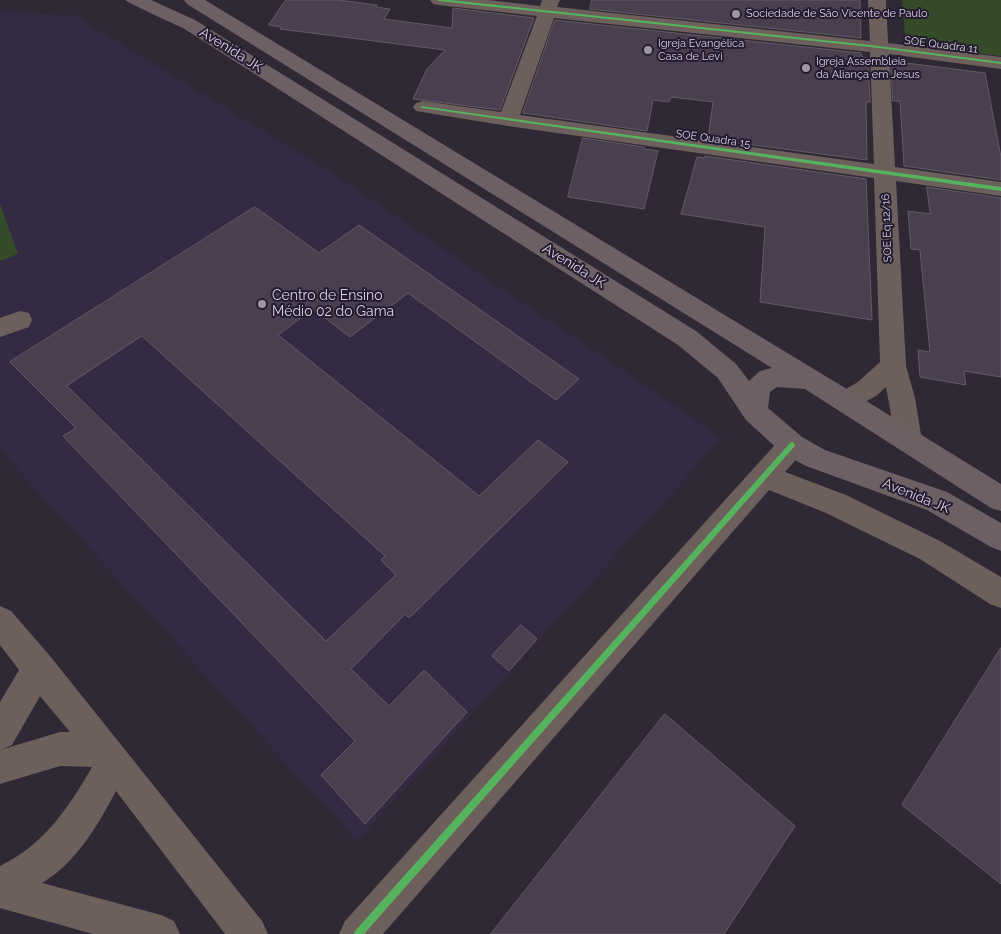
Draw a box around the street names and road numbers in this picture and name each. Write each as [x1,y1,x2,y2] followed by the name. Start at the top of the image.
[196,24,266,76] street label: Avenida JK
[903,34,979,56] street label: SOE Quadra 11
[675,127,751,151] street label: SOE Quadra 15
[879,193,895,263] street label: SOE Eq 12/16
[539,240,609,292] street label: Avenida JK
[880,475,952,517] street label: Avenida JK

